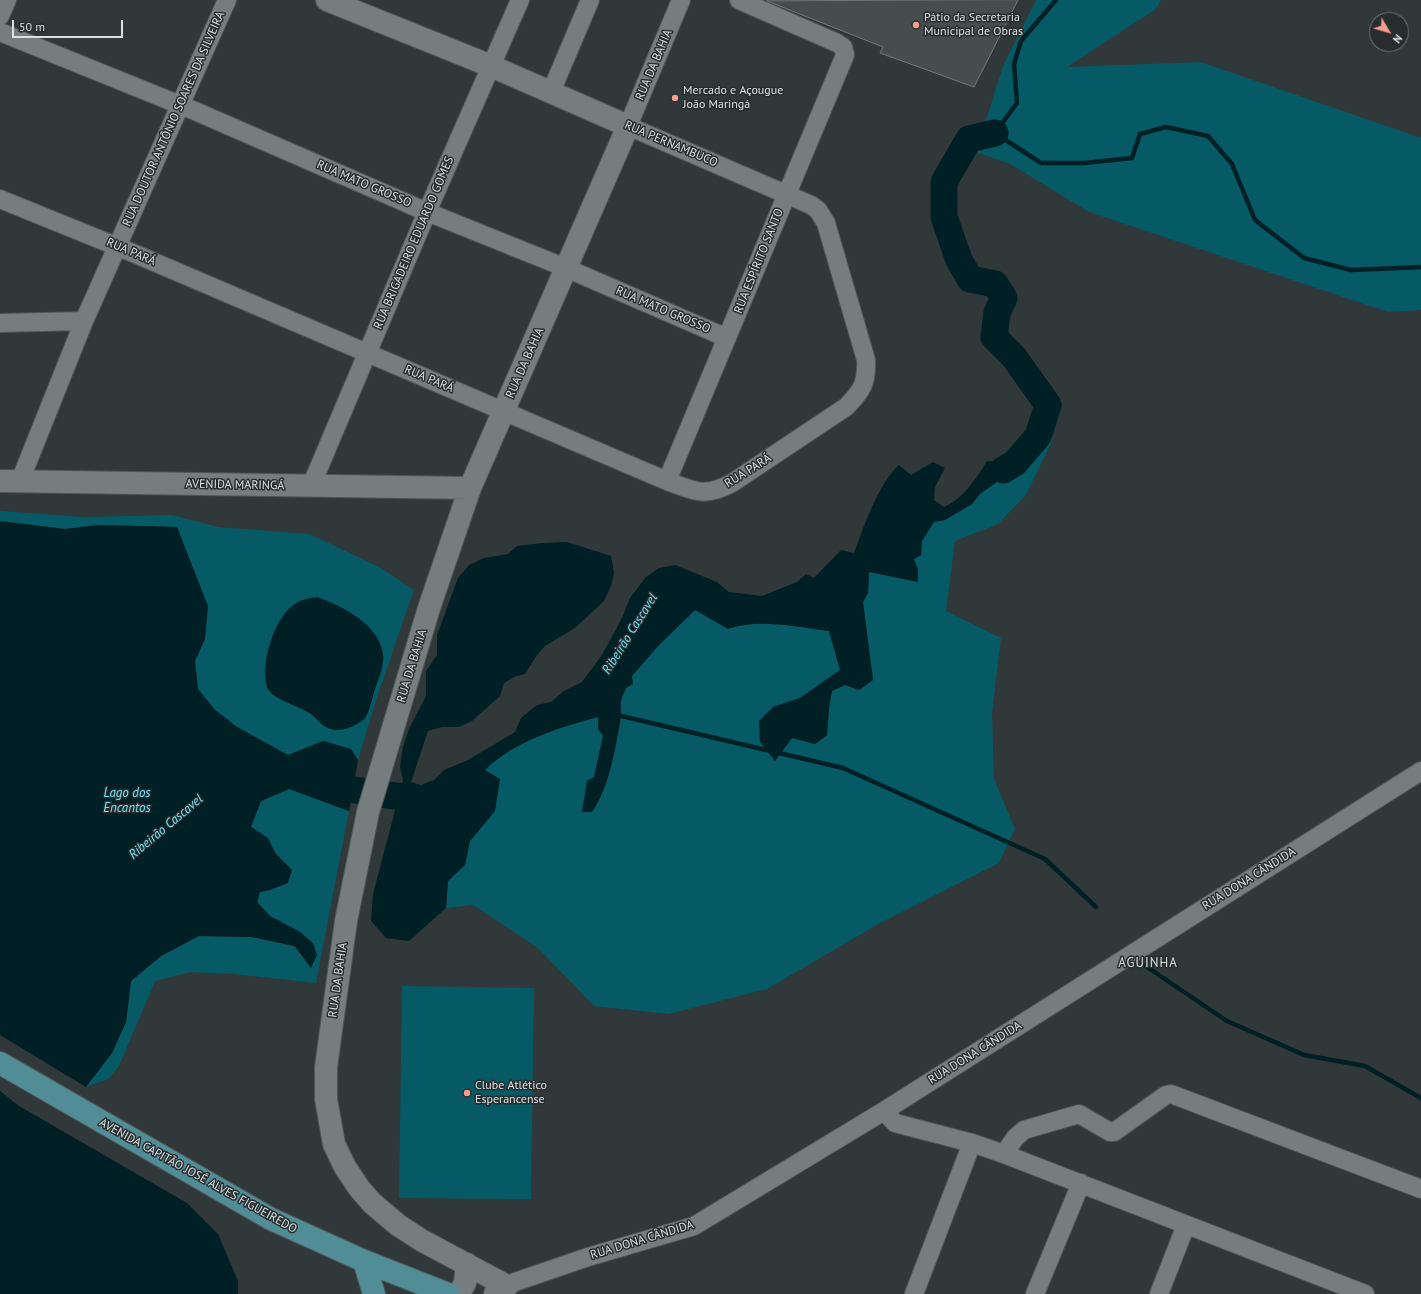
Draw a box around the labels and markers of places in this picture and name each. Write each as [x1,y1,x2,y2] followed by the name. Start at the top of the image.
[924,11,1023,39] place label: Pátio da Secretaria Municipal de Obras
[911,20,921,30] marker: Pátio da Secretaria Municipal de Obras
[683,84,783,112] place label: Mercado e Açougue João Maringá
[670,93,680,103] marker: Mercado e Açougue João Maringá
[475,1079,547,1107] place label: Clube Atlético Esperancense
[462,1088,472,1098] marker: Clube Atlético Esperancense

